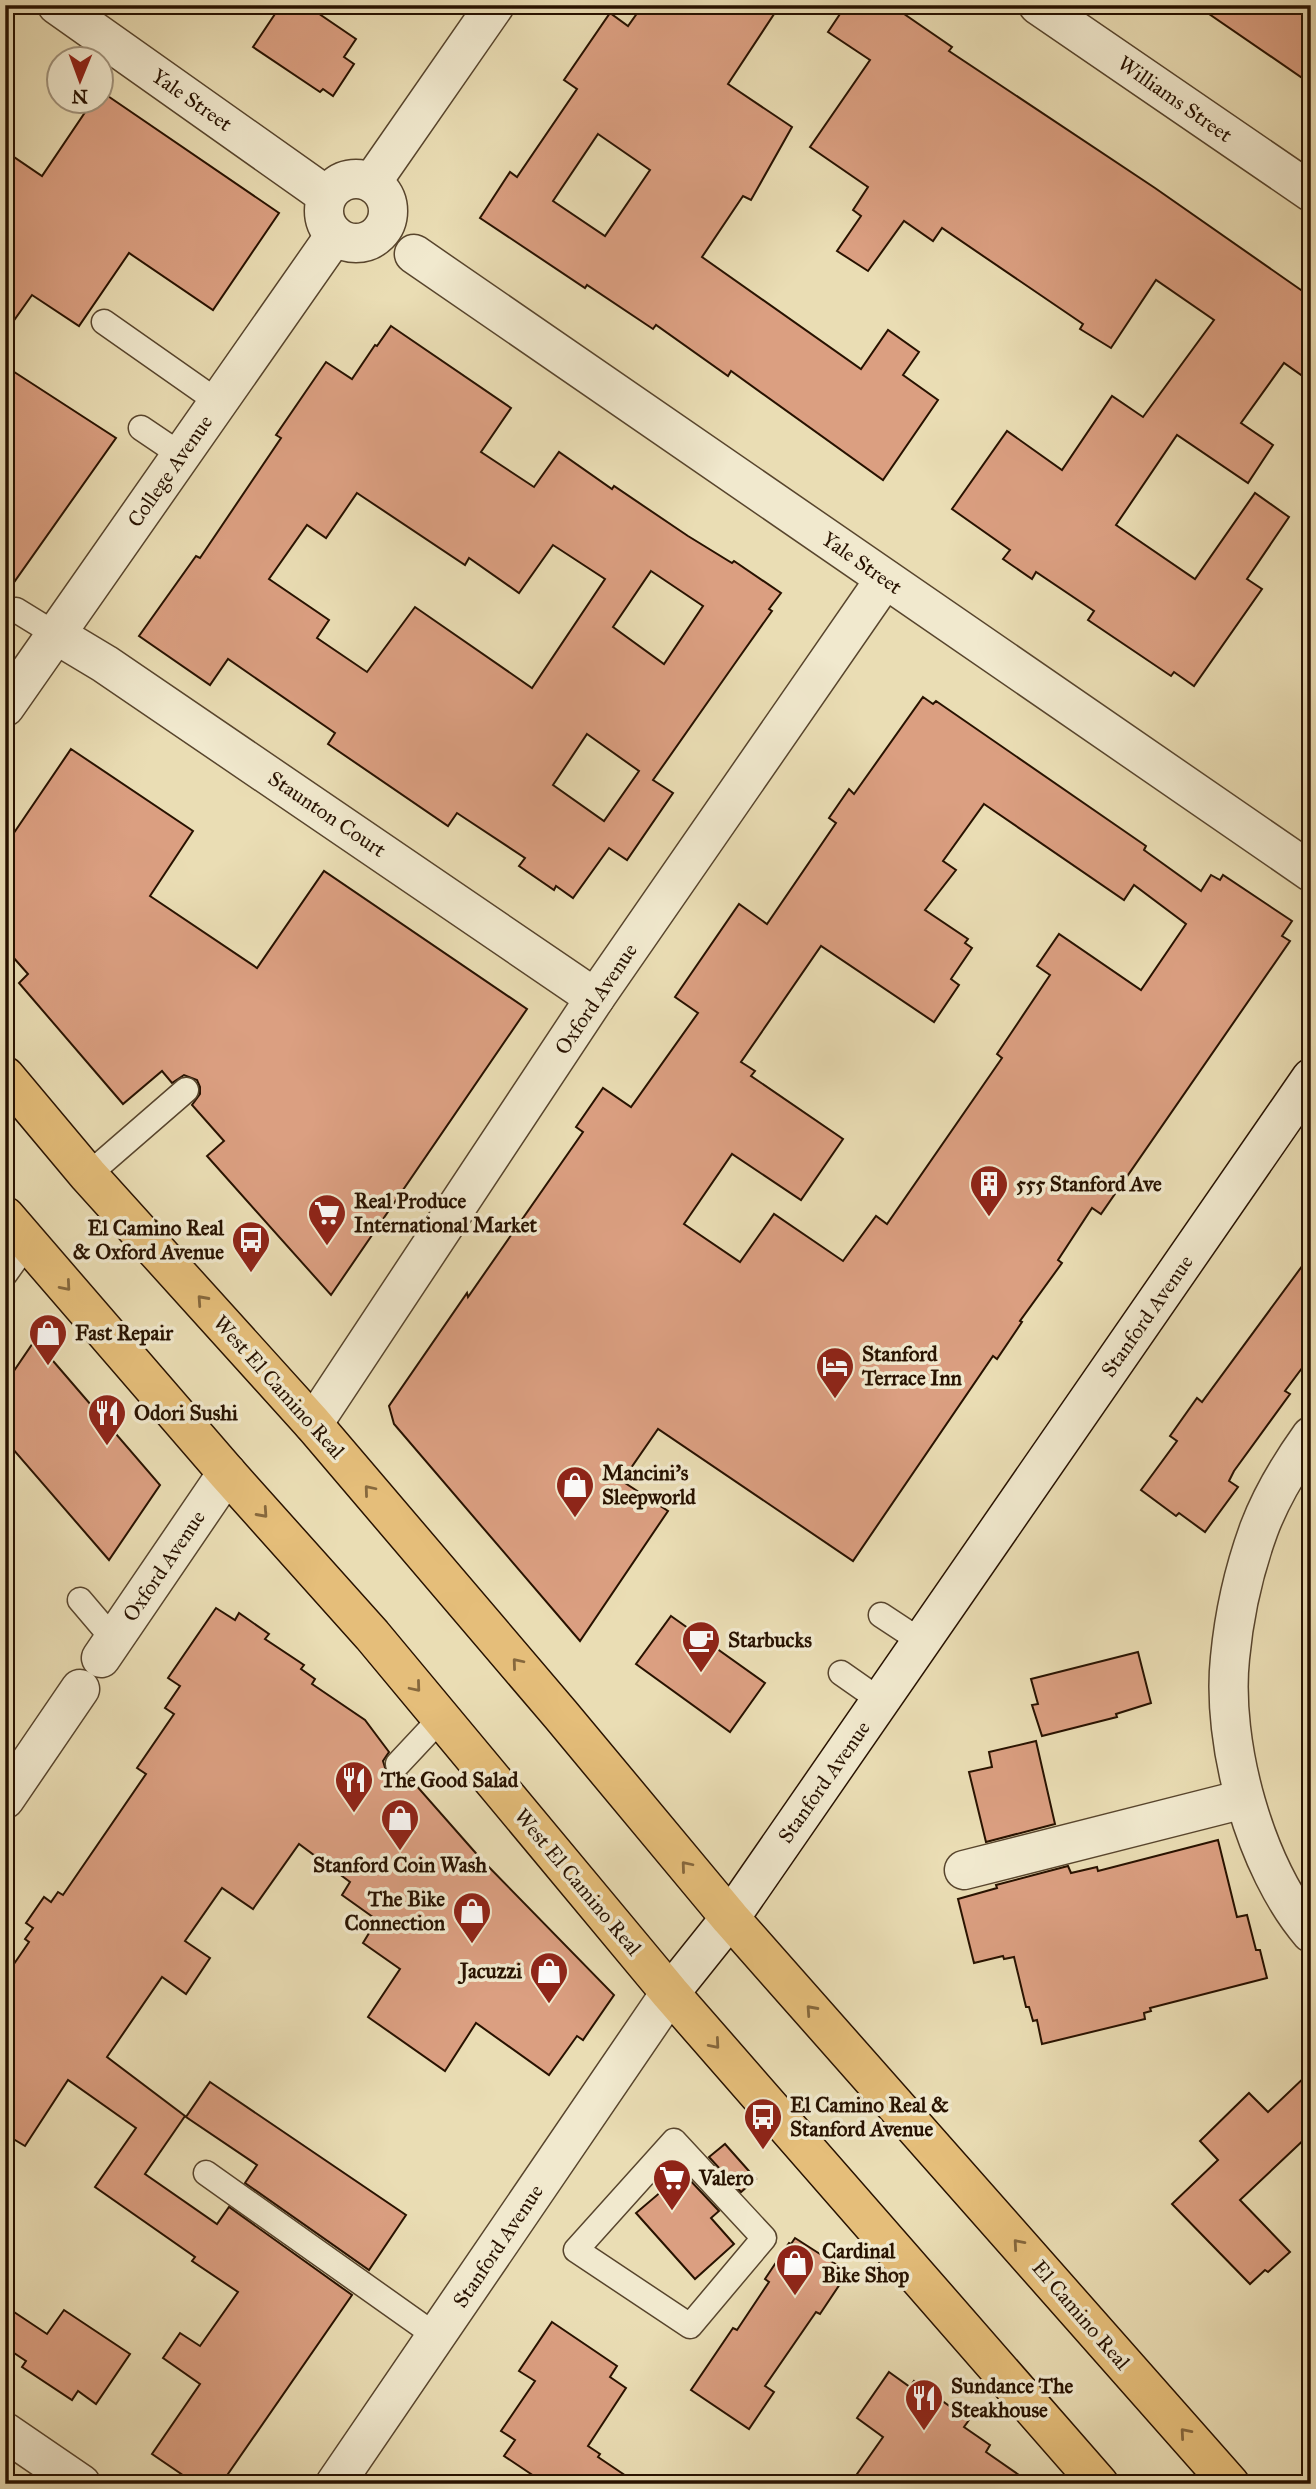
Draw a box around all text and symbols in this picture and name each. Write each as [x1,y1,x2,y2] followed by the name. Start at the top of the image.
[46,46,116,116] north arrow
[1113,50,1238,148] street label: Williams Street
[147,63,238,137] street label: Yale Street
[71,85,88,108] text: N
[122,410,218,532] street label: College Avenue
[817,526,908,600] street label: Yale Street
[263,765,391,863] street label: Staunton Court
[549,938,643,1060] street label: Oxford Avenue
[968,1163,1010,1218] building icon: 555 Stanford Ave
[1016,1171,1162,1197] place label: 555 Stanford Ave
[354,1188,537,1238] place label: Real Produce International Market
[306,1192,348,1247] supermarket icon: Real Produce International Market
[73,1215,225,1265] place label: El Camino Real & Oxford Avenue
[230,1219,272,1274] bus stop icon: El Camino Real & Oxford Avenue
[1095,1250,1199,1382] street label: Stanford Avenue
[58,1278,70,1291] one-way arrow
[197,1295,210,1308] one-way arrow
[208,1310,350,1464] street label: West El Camino Real
[27,1312,69,1367] shop icon: Fast Repair
[75,1320,174,1346] place label: Fast Repair
[861,1341,963,1391] place label: Stanford Terrace Inn
[814,1345,856,1400] hotel icon: Stanford Terrace Inn
[86,1392,128,1447] restaurant icon: Odori Sushi
[134,1400,238,1426] place label: Odori Sushi
[602,1460,696,1510] place label: Mancini’s Sleepworld
[554,1464,596,1519] shop icon: Mancini’s Sleepworld
[365,1485,377,1498] one-way arrow
[117,1505,211,1627] street label: Oxford Avenue
[255,1505,267,1518] one-way arrow
[680,1619,722,1674] cafe icon: Starbucks
[728,1627,812,1653] place label: Starbucks
[513,1658,525,1671] one-way arrow
[408,1678,420,1691] one-way arrow
[772,1716,876,1848] street label: Stanford Avenue
[333,1759,375,1814] restaurant icon: The Good Salad
[380,1767,519,1793] place label: The Good Salad
[379,1797,421,1852] shop icon: Stanford Coin Wash
[509,1803,647,1961] street label: West El Camino Real
[313,1852,487,1878] place label: Stanford Coin Wash
[682,1861,694,1874] one-way arrow
[344,1886,446,1936] place label: The Bike Connection
[451,1890,493,1945] shop icon: The Bike Connection
[528,1950,570,2005] shop icon: Jacuzzi
[457,1958,522,1985] place label: Jacuzzi
[807,2005,819,2018] one-way arrow
[707,2036,719,2049] one-way arrow
[790,2092,949,2142] place label: El Camino Real & Stanford Avenue
[742,2096,784,2151] bus stop icon: El Camino Real & Stanford Avenue
[651,2157,693,2212] supermarket icon: Valero
[698,2165,754,2191] place label: Valero
[447,2179,549,2313] street label: Stanford Avenue
[822,2238,910,2288] place label: Cardinal Bike Shop
[1014,2239,1026,2252] one-way arrow
[774,2242,816,2297] shop icon: Cardinal Bike Shop
[1026,2255,1136,2375] street label: El Camino Real
[951,2373,1074,2423] place label: Sundance The Steakhouse
[903,2377,945,2432] restaurant icon: Sundance The Steakhouse
[1181,2428,1193,2441] one-way arrow

